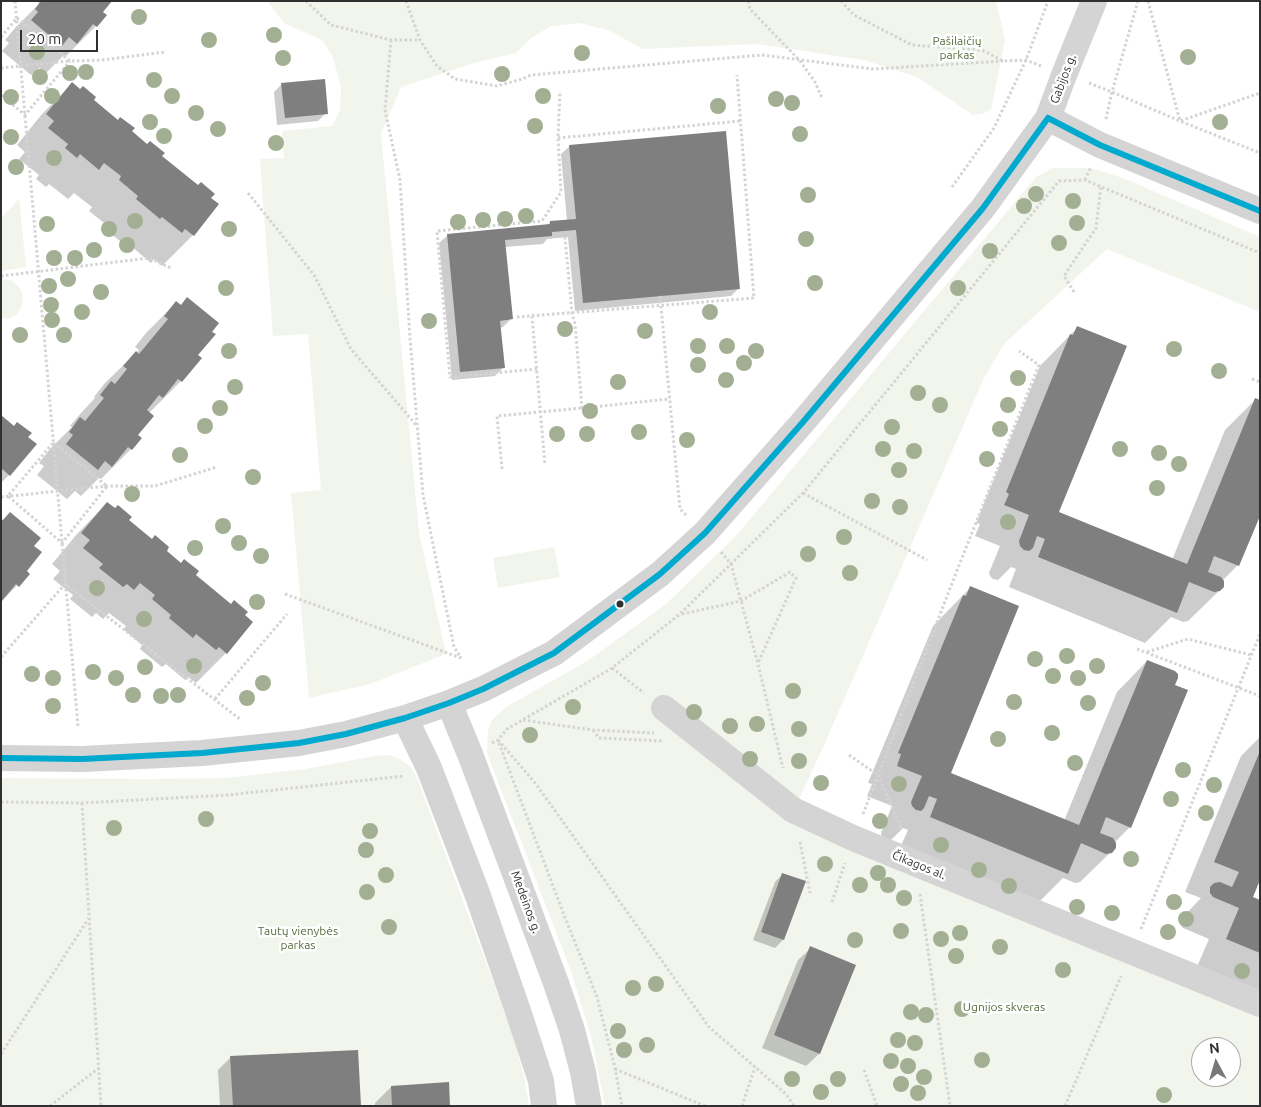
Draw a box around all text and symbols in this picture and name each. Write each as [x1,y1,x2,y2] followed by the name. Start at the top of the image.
[22,20,100,52] scale bar
[28,30,61,47] text: 20 m
[933,34,981,62] park label: Pašilaičių parkas
[1047,52,1079,106] street label: Gabijos g.
[615,599,625,609] unlabelled marker
[890,848,948,882] street label: Čikagos al.
[508,869,544,935] street label: Medeinos g.
[258,924,338,952] park label: Tautų vienybės parkas
[963,1000,1045,1014] park label: Ugnijos skveras
[1191,1037,1241,1087] north arrow
[1208,1040,1221,1057] text: N

